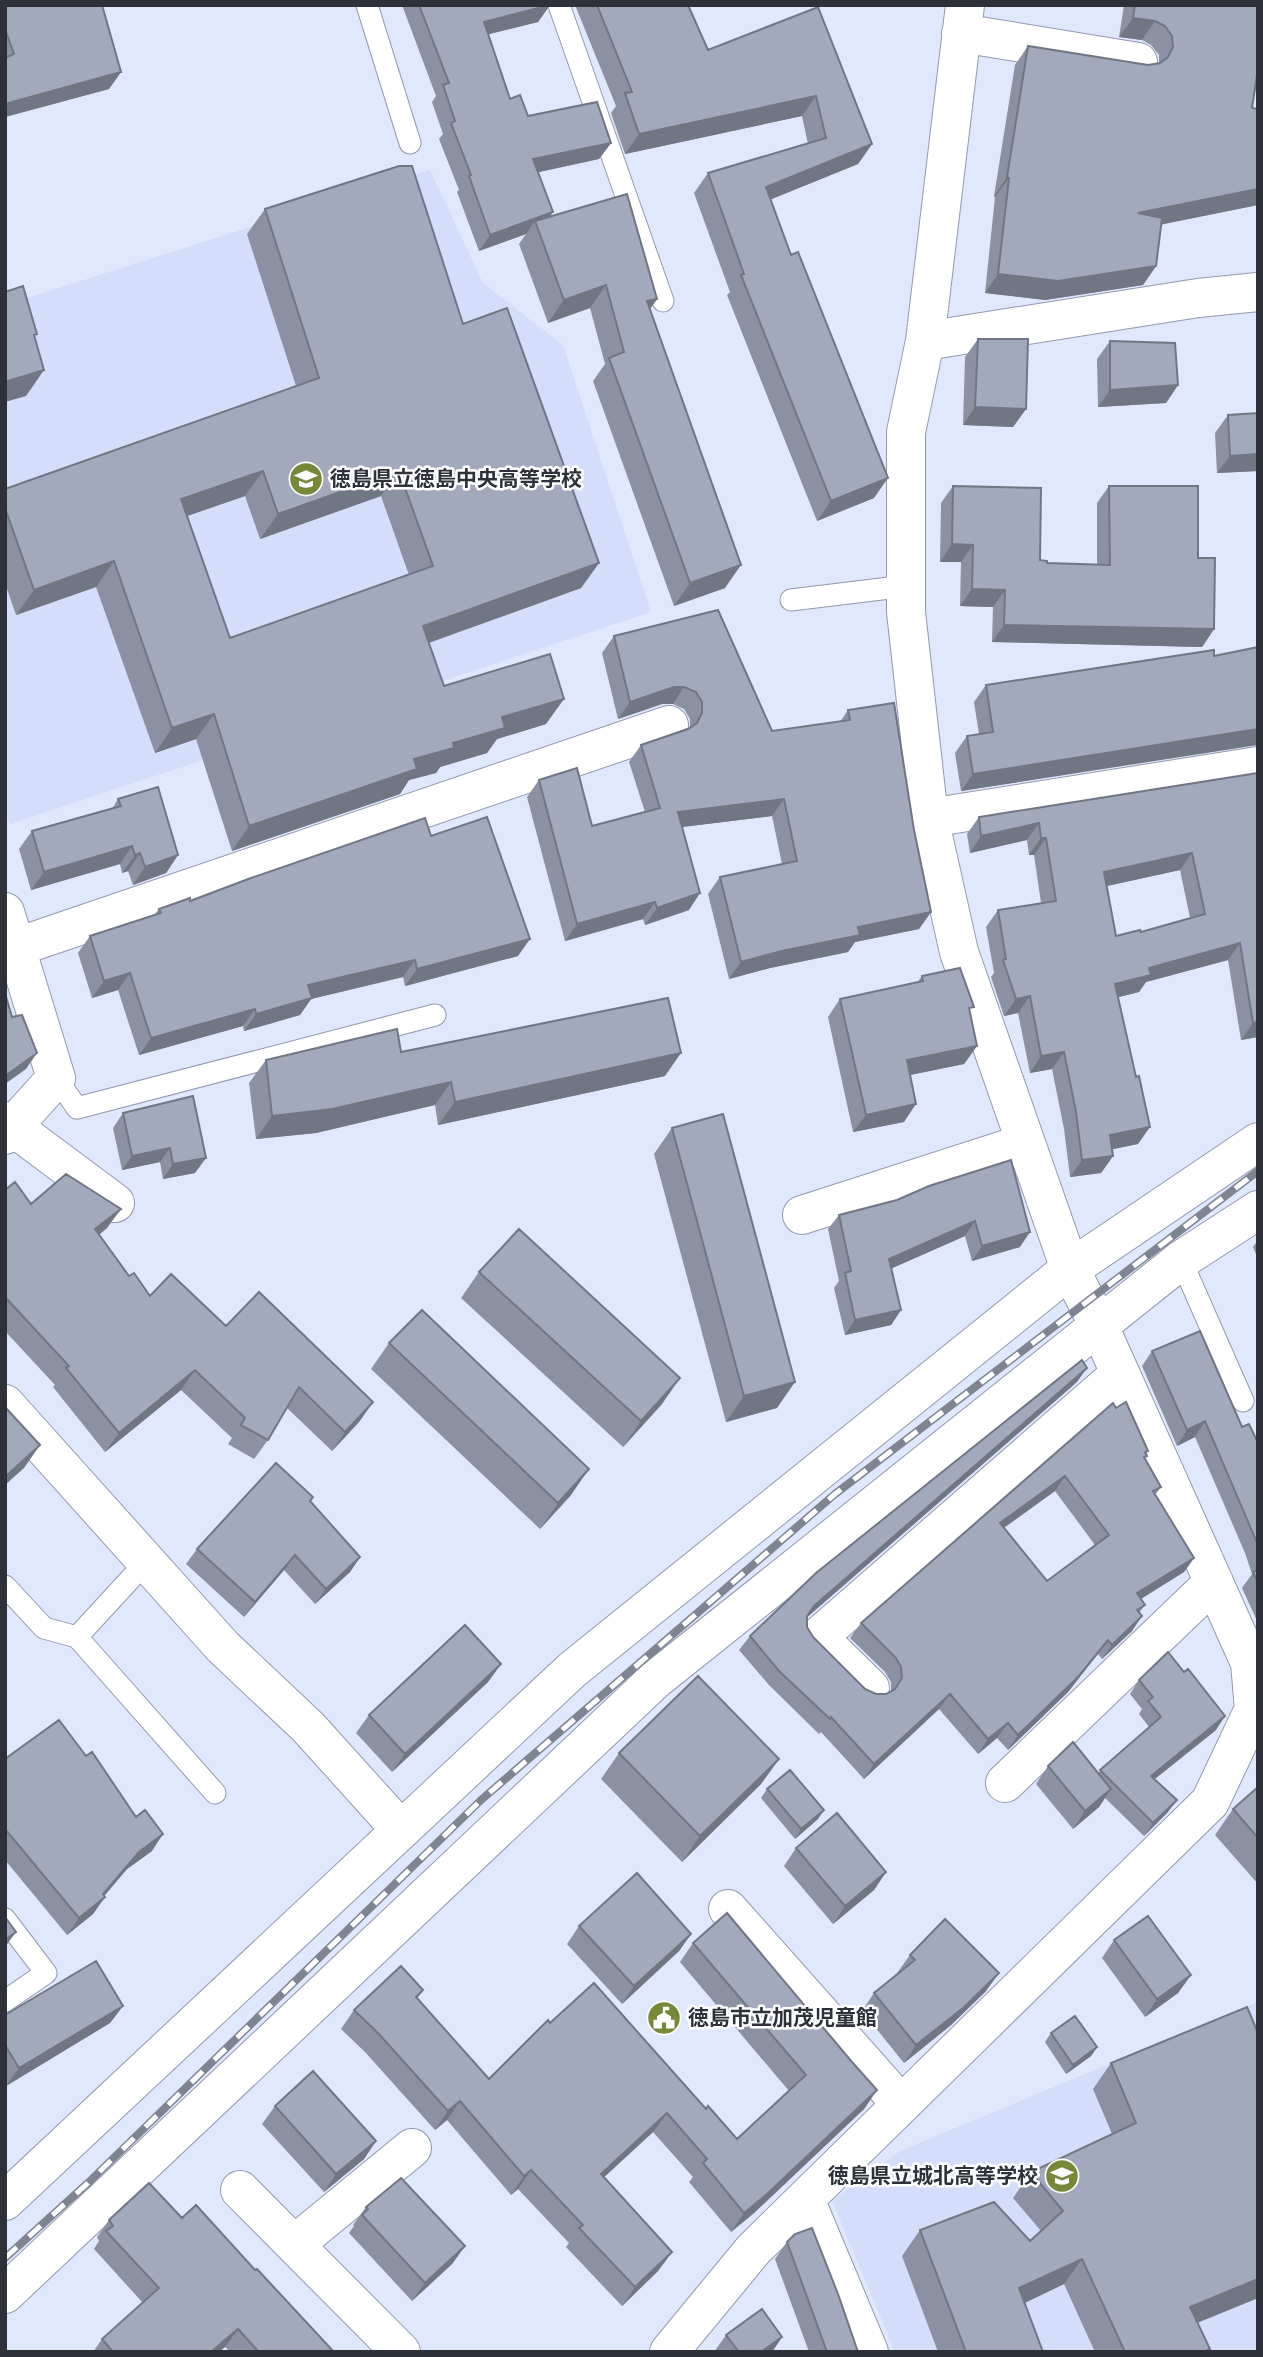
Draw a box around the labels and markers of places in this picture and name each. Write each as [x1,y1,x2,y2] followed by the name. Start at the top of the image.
[287,460,325,498] school or university icon: 徳島県立徳島中央高等学校
[330,467,582,492] place label: 徳島県立徳島中央高等学校
[645,1999,683,2037] public building icon: 徳島市立加茂児童館
[688,2006,877,2031] place label: 徳島市立加茂児童館
[1043,2157,1081,2195] school or university icon: 徳島県立城北高等学校
[828,2164,1038,2189] place label: 徳島県立城北高等学校

